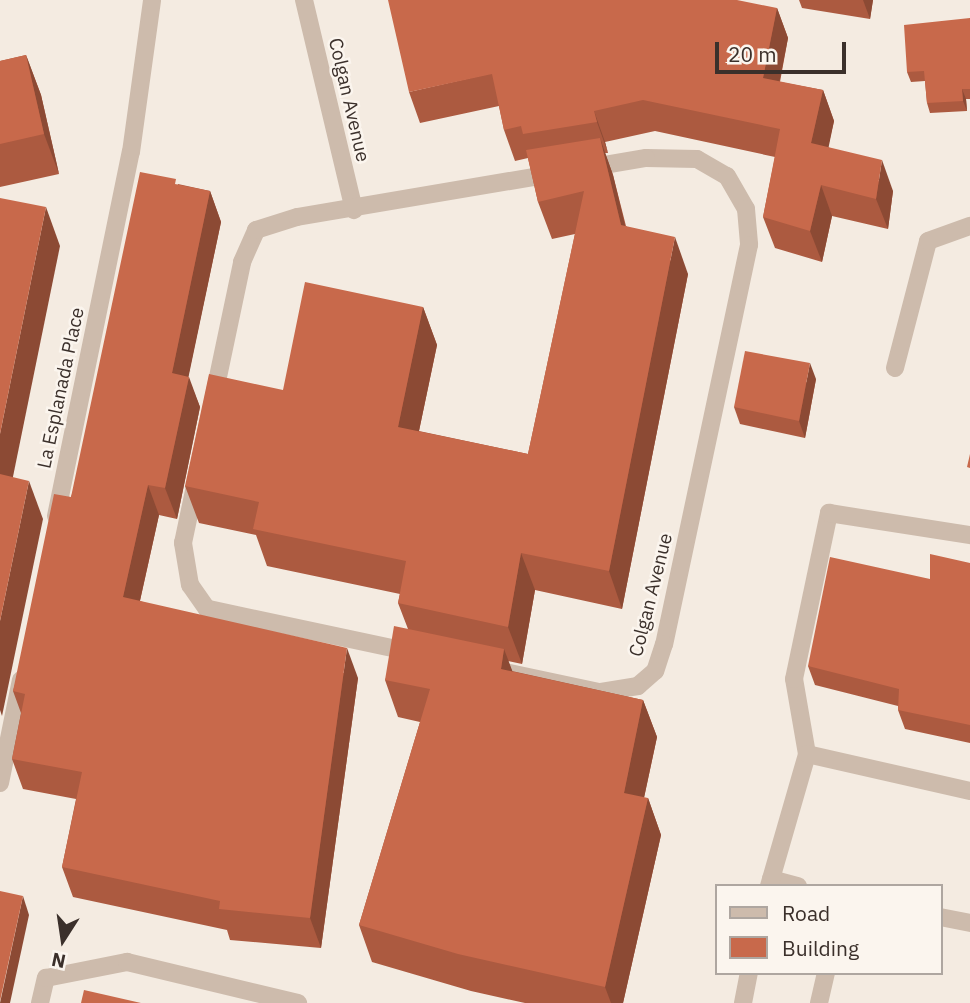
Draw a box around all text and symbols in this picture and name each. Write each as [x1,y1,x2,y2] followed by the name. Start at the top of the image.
[718,28,849,72] scale bar
[324,36,374,164] street label: Colgan Avenue
[728,40,777,68] text: 20 m
[33,305,89,471] street label: La Esplanada Place
[625,531,677,659] street label: Colgan Avenue
[715,884,942,975] legend
[782,899,830,927] text: Road
[28,905,98,975] north arrow
[782,934,859,962] text: Building
[49,947,68,974] text: N

